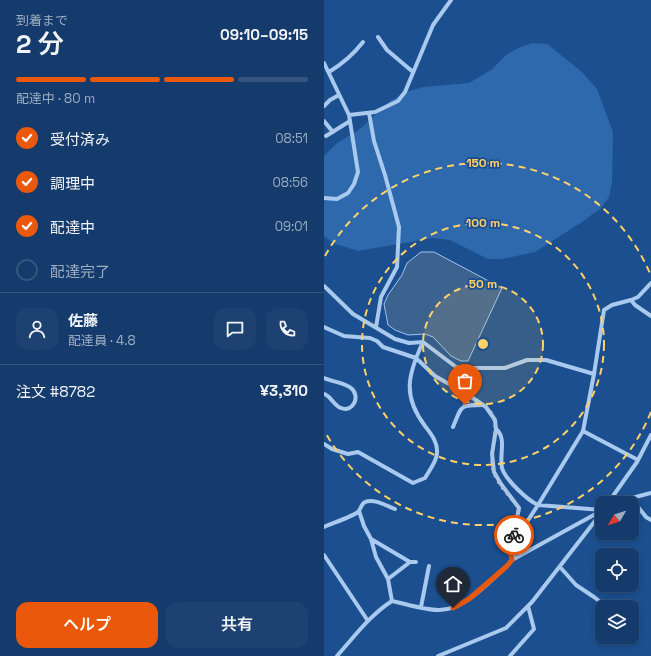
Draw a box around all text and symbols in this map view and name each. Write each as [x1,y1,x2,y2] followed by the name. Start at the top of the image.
[16,12,68,29] text: 到着まで
[220,25,308,44] text: 09:10–09:15
[16,27,64,61] text: 2 分
[16,90,95,107] text: 配達中 · 80 m
[16,127,38,149] icon: check
[50,130,110,149] text: 受付済み
[275,130,308,147] text: 08:51
[466,155,500,171] text: 150 m
[16,171,38,193] icon: check
[50,174,95,193] text: 調理中
[273,174,308,191] text: 08:56
[16,215,38,237] icon: check
[466,215,500,231] text: 100 m
[50,218,95,237] text: 配達中
[275,218,308,235] text: 09:01
[50,262,110,281] text: 配達完了
[469,276,497,292] text: 50 m
[16,308,58,350] button: person
[214,308,256,350] button: chat
[266,308,308,350] button: phone
[68,311,98,330] text: 佐藤
[68,332,136,349] text: 配達員 · 4.8
[476,337,490,351] centre of rings
[448,364,482,405] pin
[454,370,476,392] icon: bag
[260,381,308,400] text: ¥3,310
[16,382,95,401] text: 注文 #8782
[595,496,639,540] north arrow
[595,496,639,644] map controls
[494,515,534,555] courier
[503,524,525,546] icon: bike
[595,548,639,592] button: locate
[436,567,470,608] pin
[442,573,464,595] icon: home
[595,600,639,644] button: layers
[16,602,158,648] button: ヘルプ
[166,602,308,648] button: 共有

